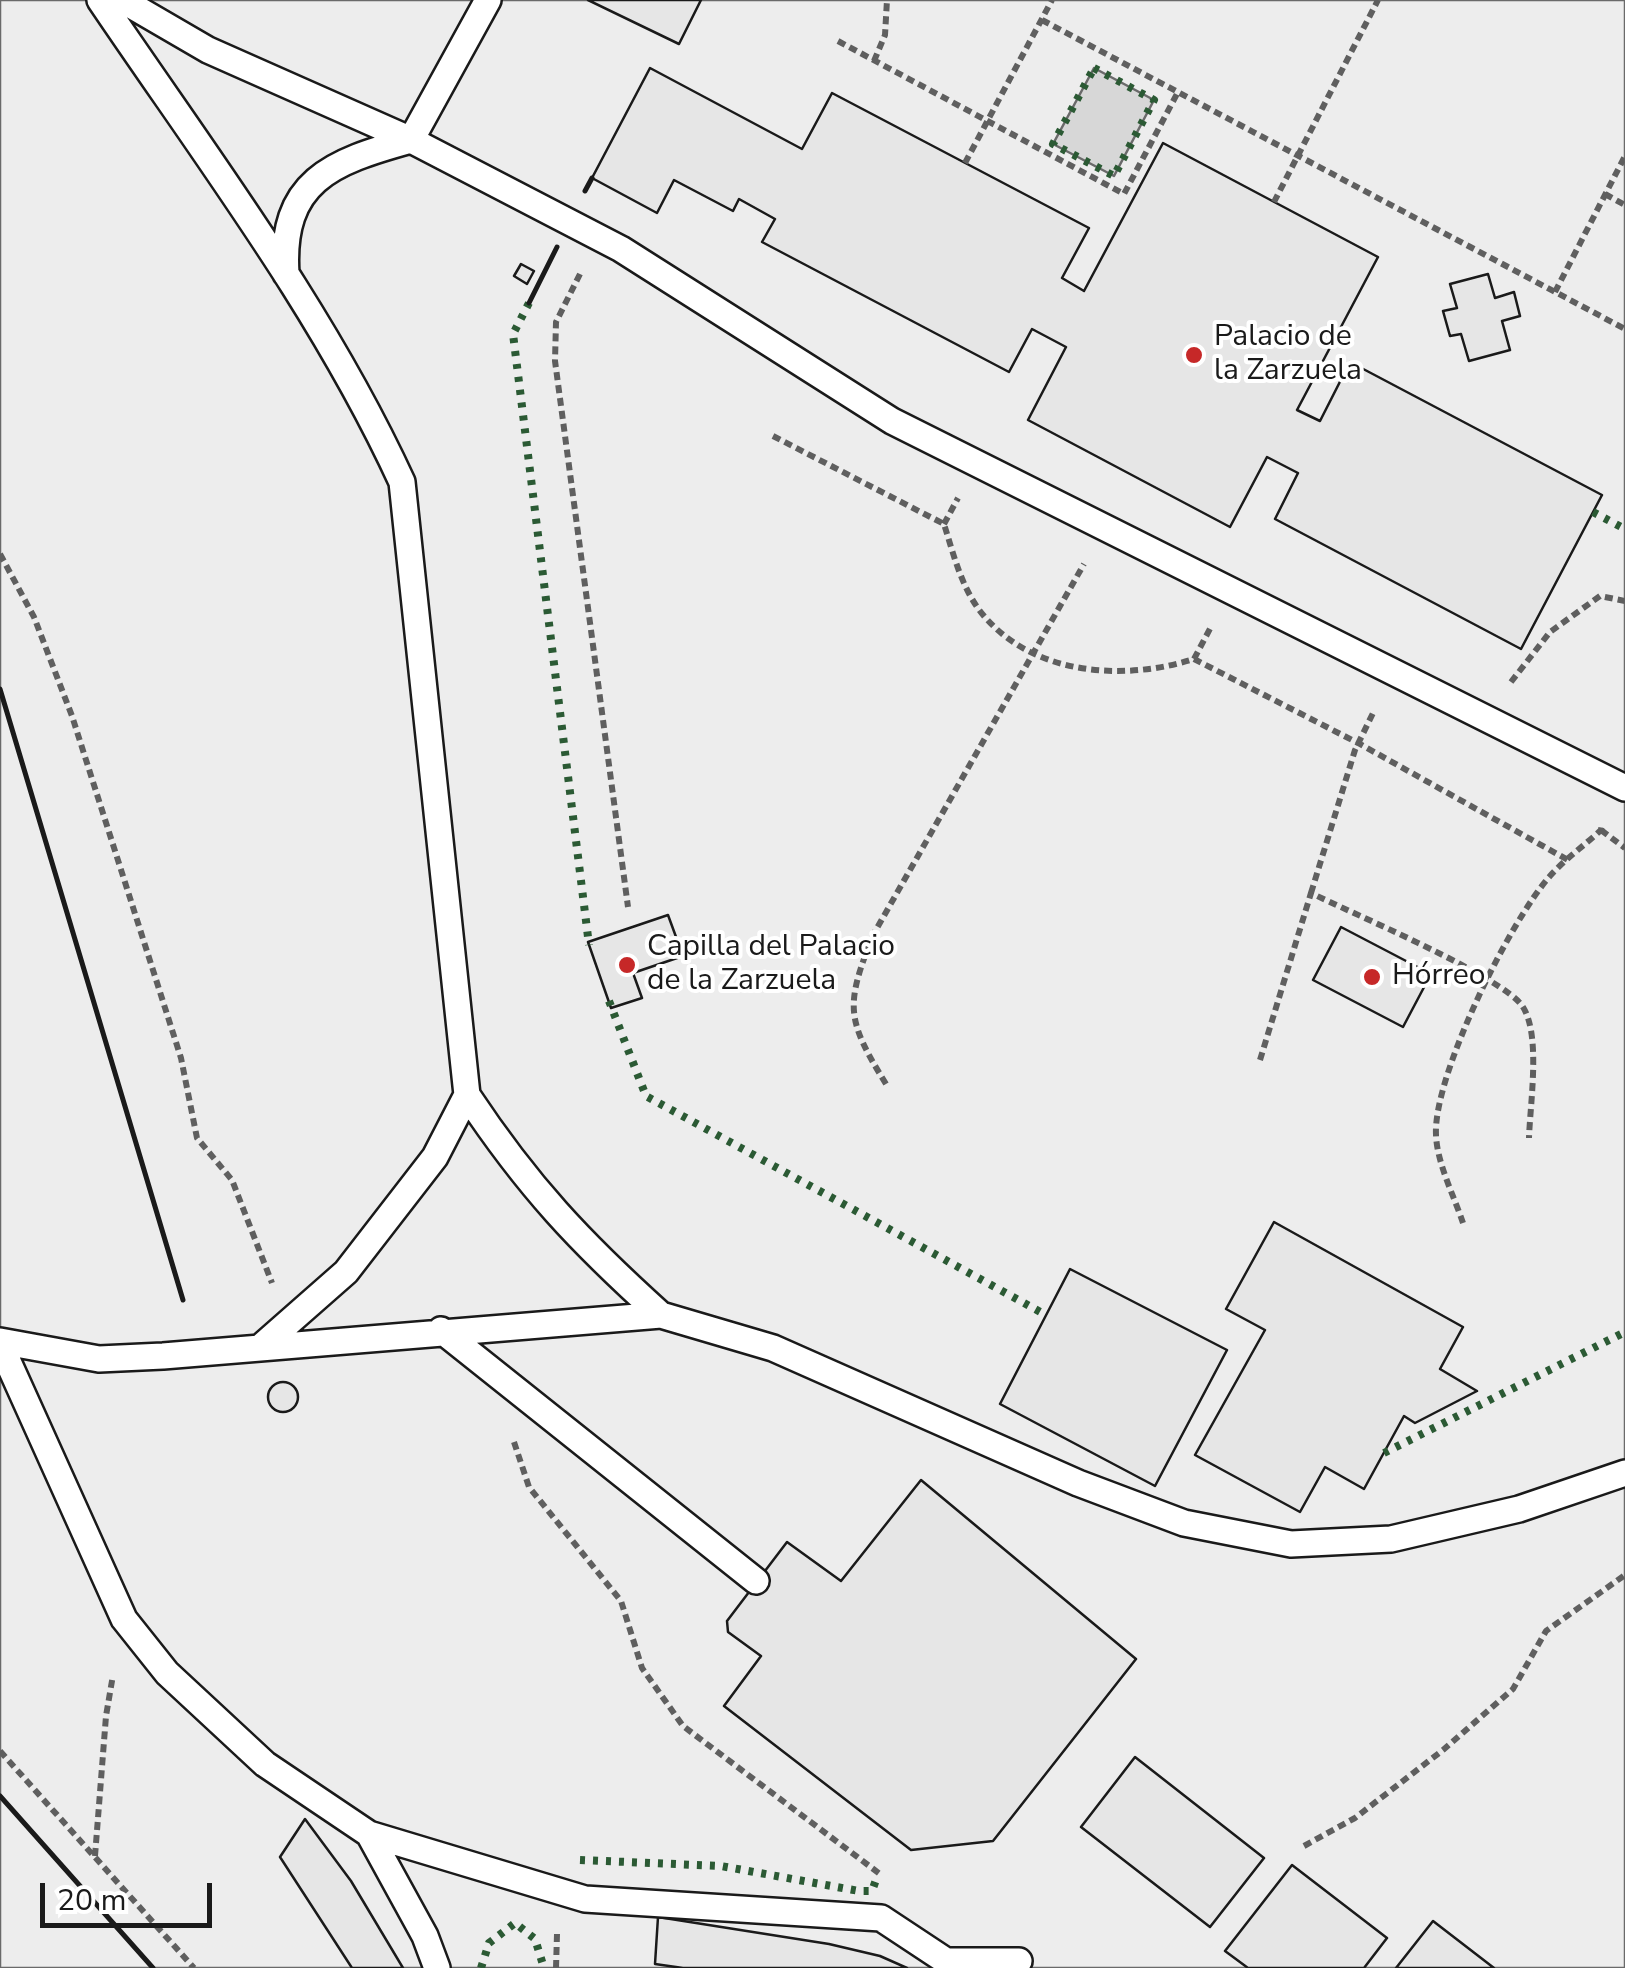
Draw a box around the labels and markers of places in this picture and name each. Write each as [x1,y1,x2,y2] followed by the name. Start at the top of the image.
[1214,320,1362,390] place label: Palacio de la Zarzuela
[1183,344,1205,366] marker: Palacio de la Zarzuela
[647,930,895,1000] place label: Capilla del Palacio de la Zarzuela
[616,954,638,976] marker: Capilla del Palacio de la Zarzuela
[1392,959,1485,995] place label: Hórreo
[1361,966,1383,988] marker: Hórreo

